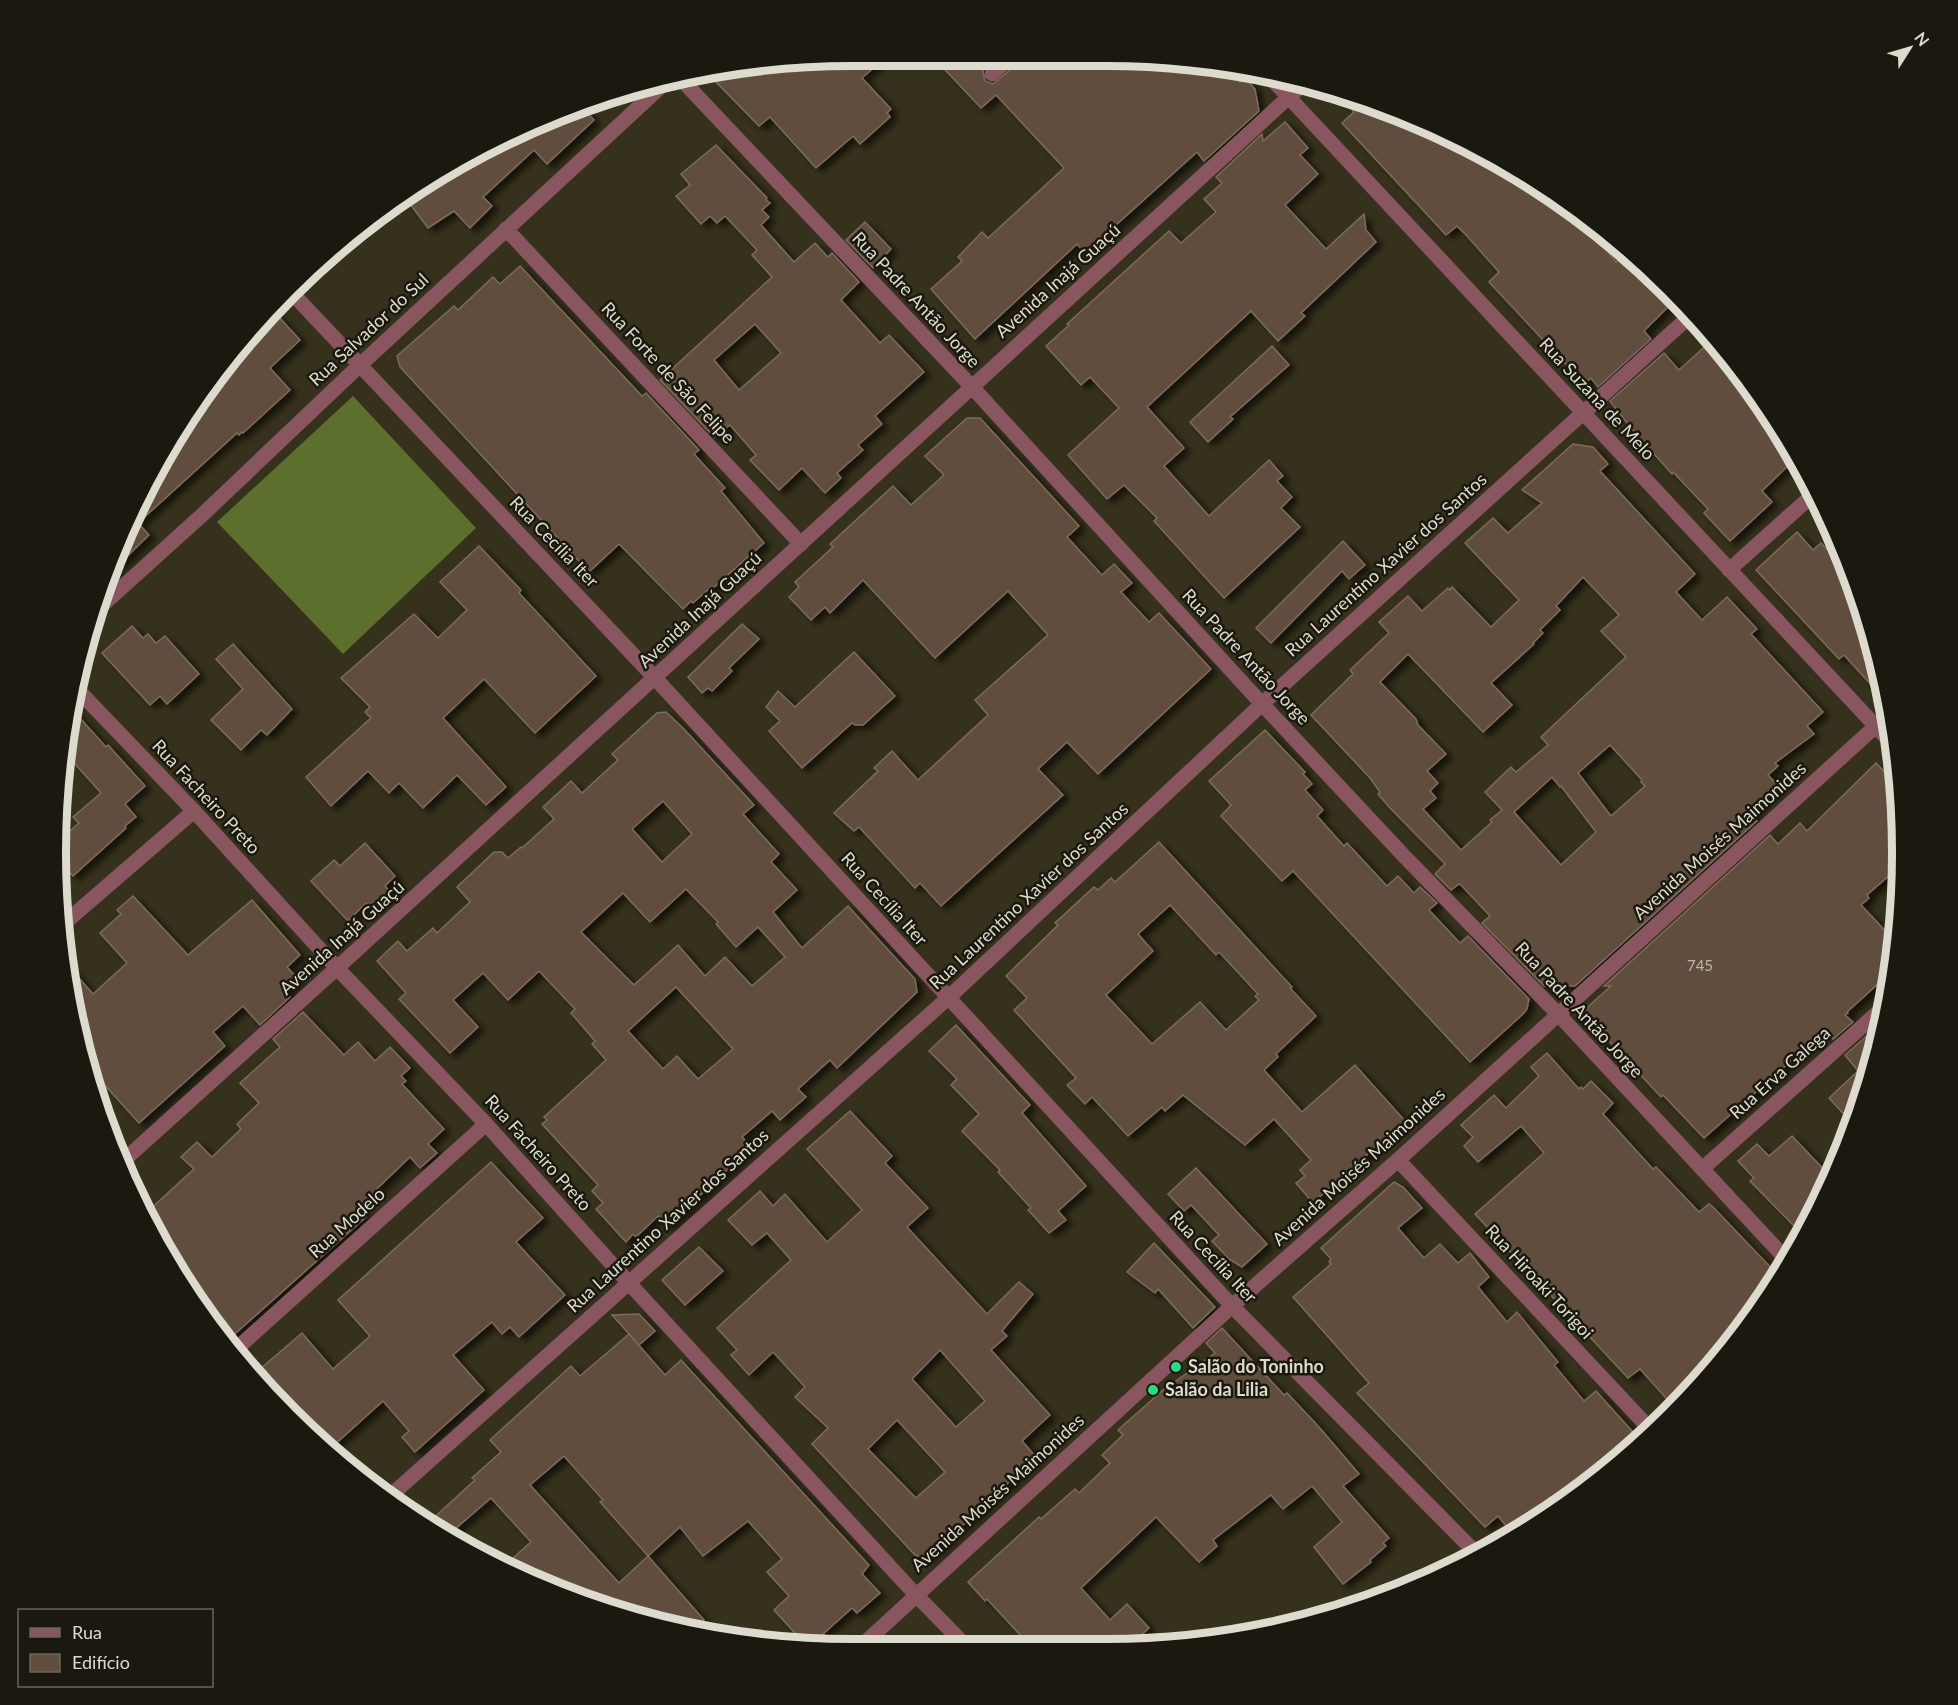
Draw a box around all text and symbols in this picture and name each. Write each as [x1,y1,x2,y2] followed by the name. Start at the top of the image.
[1880,18,1940,78] north arrow
[1911,28,1934,49] text: N
[990,218,1124,342] street label: Avenida Inajá Guaçú
[848,227,985,372] street label: Rua Padre Antão Jorge
[304,268,433,390] street label: Rua Salvador do Sul
[597,297,740,448] street label: Rua Forte de São Felipe
[1535,333,1660,464] street label: Rua Suzana de Melo
[1280,468,1491,661] street label: Rua Laurentino Xavier dos Santos
[506,491,604,592] street label: Rua Cecília Iter
[633,547,765,672] street label: Avenida Inajá Guaçú
[1178,584,1315,729] street label: Rua Padre Antão Jorge
[148,734,265,858] street label: Rua Facheiro Preto
[1628,757,1810,924] street label: Avenida Moisés Maimonides
[924,797,1133,993] street label: Rua Laurentino Xavier dos Santos
[837,847,933,950] street label: Rua Cecília Iter
[274,875,408,999] street label: Avenida Inajá Guaçú
[1511,937,1648,1082] street label: Rua Padre Antão Jorge
[1687,956,1713,974] house number: 745
[1724,1021,1834,1123] street label: Rua Erva Galega
[1267,1083,1449,1250] street label: Avenida Moisés Maimonides
[481,1090,597,1215] street label: Rua Facheiro Preto
[562,1124,773,1317] street label: Rua Laurentino Xavier dos Santos
[304,1182,389,1262] street label: Rua Modelo
[1165,1206,1262,1307] street label: Rua Cecília Iter
[1481,1219,1598,1343] street label: Rua Hiroaki Torigoi
[1188,1355,1324,1377] place label: Salão do Toninho
[1169,1360,1183,1374] marker: Salão do Toninho
[1165,1378,1268,1400] place label: Salão da Lilia
[1146,1383,1160,1397] marker: Salão da Lilia
[906,1409,1088,1576] street label: Avenida Moisés Maimonides
[18,1609,213,1687] legend
[72,1621,102,1643] text: Rua
[72,1651,130,1673] text: Edifício

